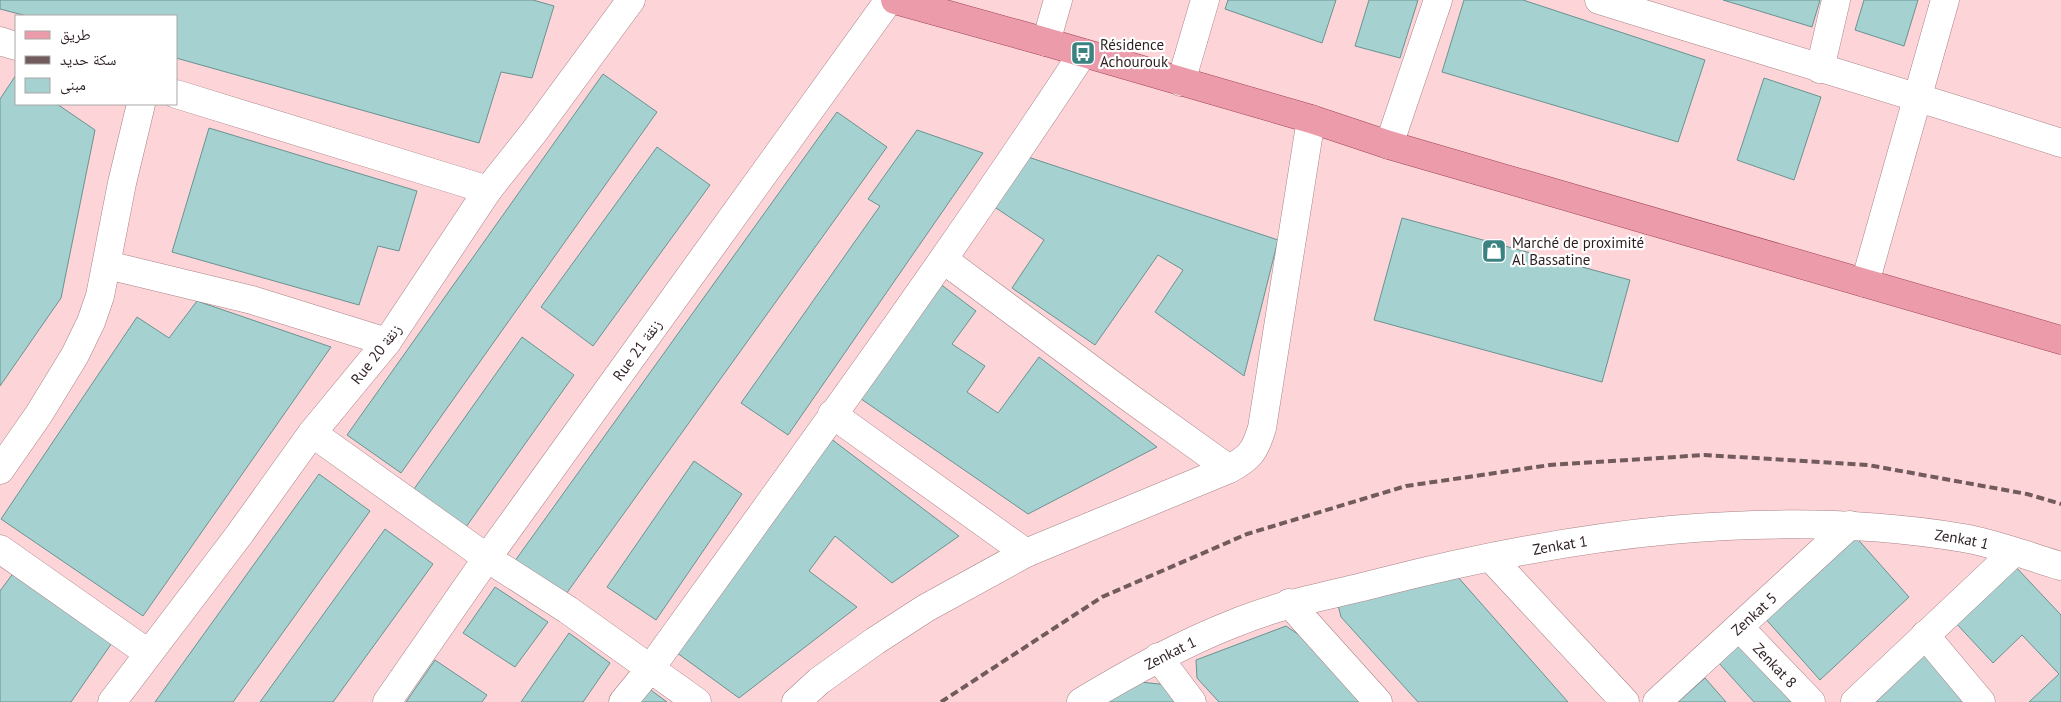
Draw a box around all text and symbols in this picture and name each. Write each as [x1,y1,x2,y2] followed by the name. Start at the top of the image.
[15,15,178,105] legend
[60,25,91,45] text: طريق
[1100,35,1169,71] place label: Résidence Achourouk
[1070,40,1096,66] bus stop icon: Résidence Achourouk
[60,50,117,69] text: سكة حديد
[60,75,86,95] text: مبنى
[1512,233,1644,269] place label: Marché de proximité Al Bassatine
[1481,238,1507,264] shop icon: Marché de proximité Al Bassatine
[608,315,666,384] street label: Rue 21 زنقة
[347,320,406,388] street label: Rue 20 زنقة
[1934,524,1991,553] street label: Zenkat 1
[1531,531,1589,558] street label: Zenkat 1
[1727,588,1780,639] street label: Zenkat 5
[1141,632,1199,673] street label: Zenkat 1
[1749,638,1801,691] street label: Zenkat 8

